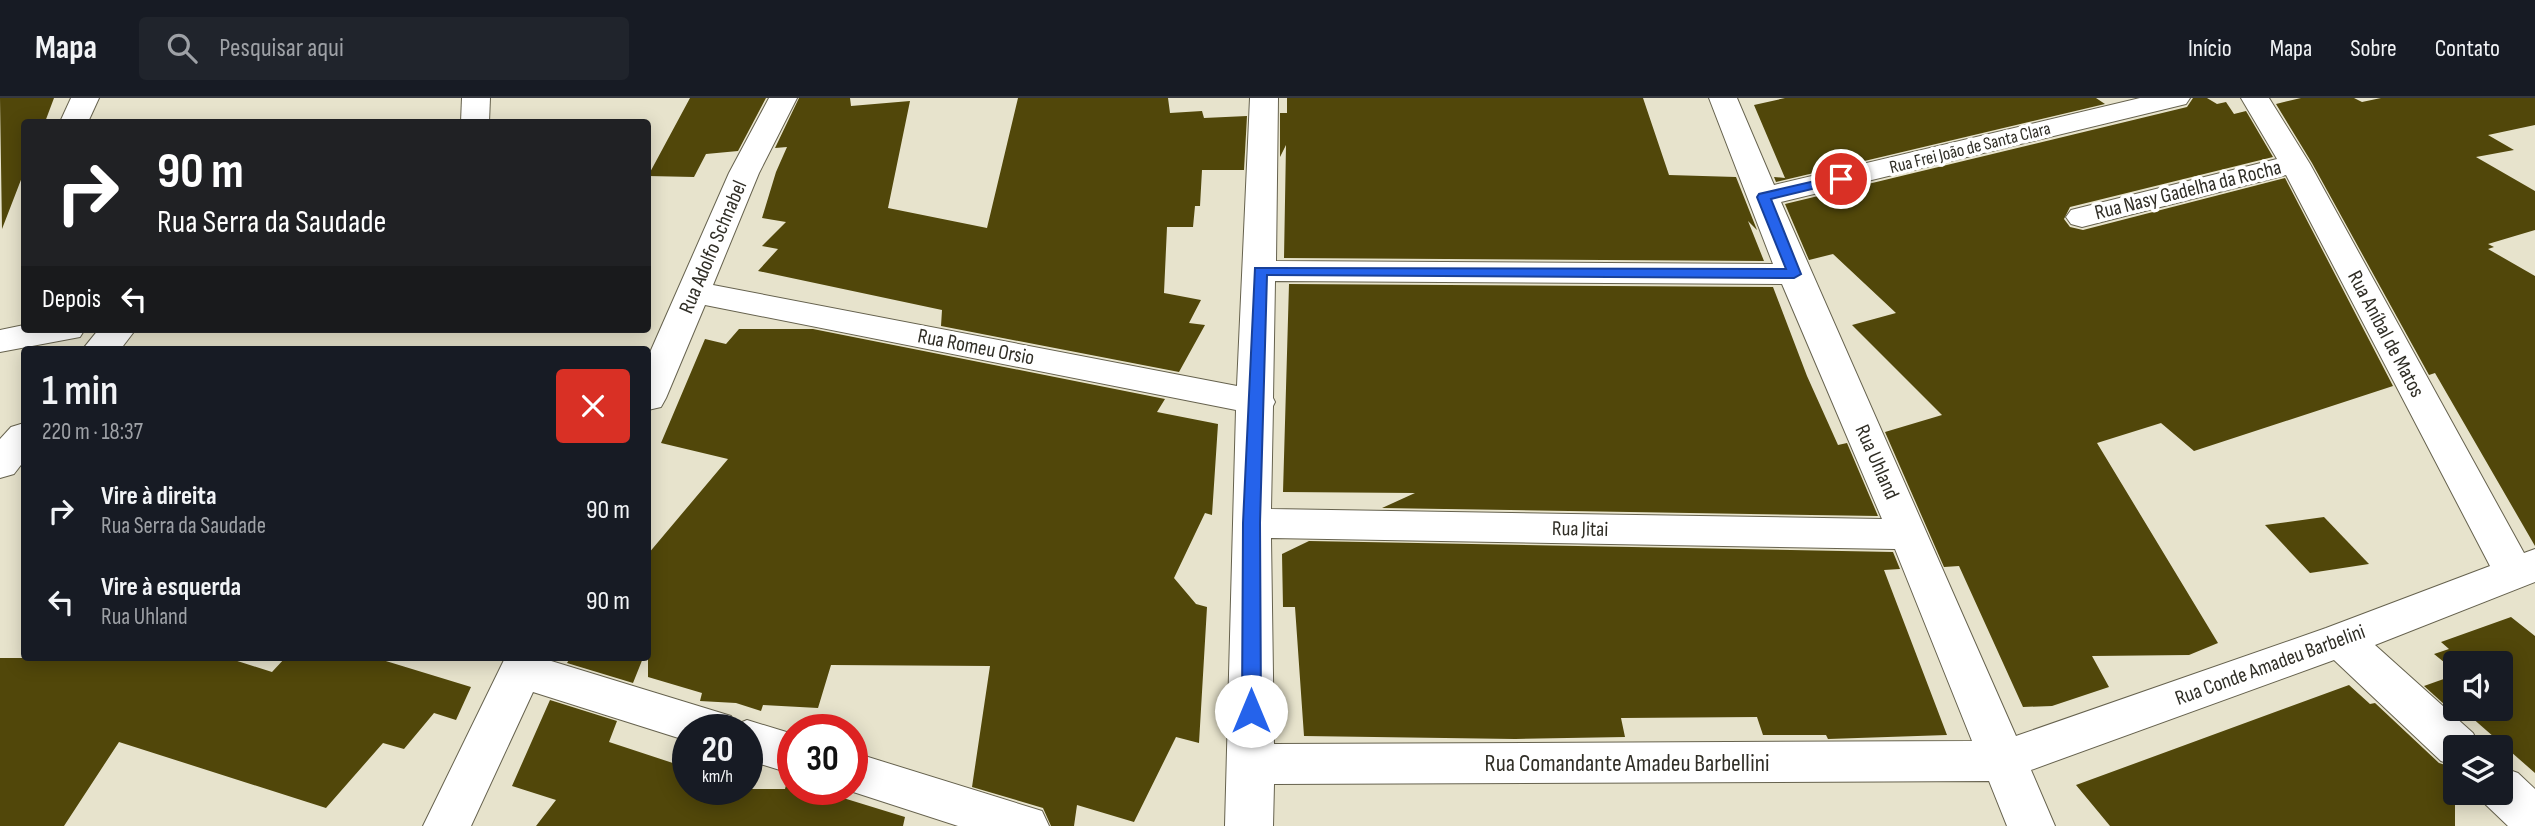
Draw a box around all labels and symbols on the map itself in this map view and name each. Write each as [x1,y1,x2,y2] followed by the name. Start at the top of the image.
[1887,118,2053,178] street label: Rua Frei João de Santa Clara
[1811,149,1871,209] pin
[2092,155,2284,225] street label: Rua Nasy Gadelha da Rocha
[674,177,752,317] street label: Rua Adolfo Schnabel
[2342,266,2430,402] street label: Rua Aníbal de Matos
[916,323,1036,371] street label: Rua Romeu Orsio
[1850,421,1904,503] street label: Rua Uhland
[1552,516,1608,542] street label: Rua Jitai
[2172,619,2368,711] street label: Rua Conde Amadeu Barbelini
[1214,674,1288,748] position arrow
[777,714,868,805] speed limit sign: 30
[1485,749,1769,778] street label: Rua Comandante Amadeu Barbellini

